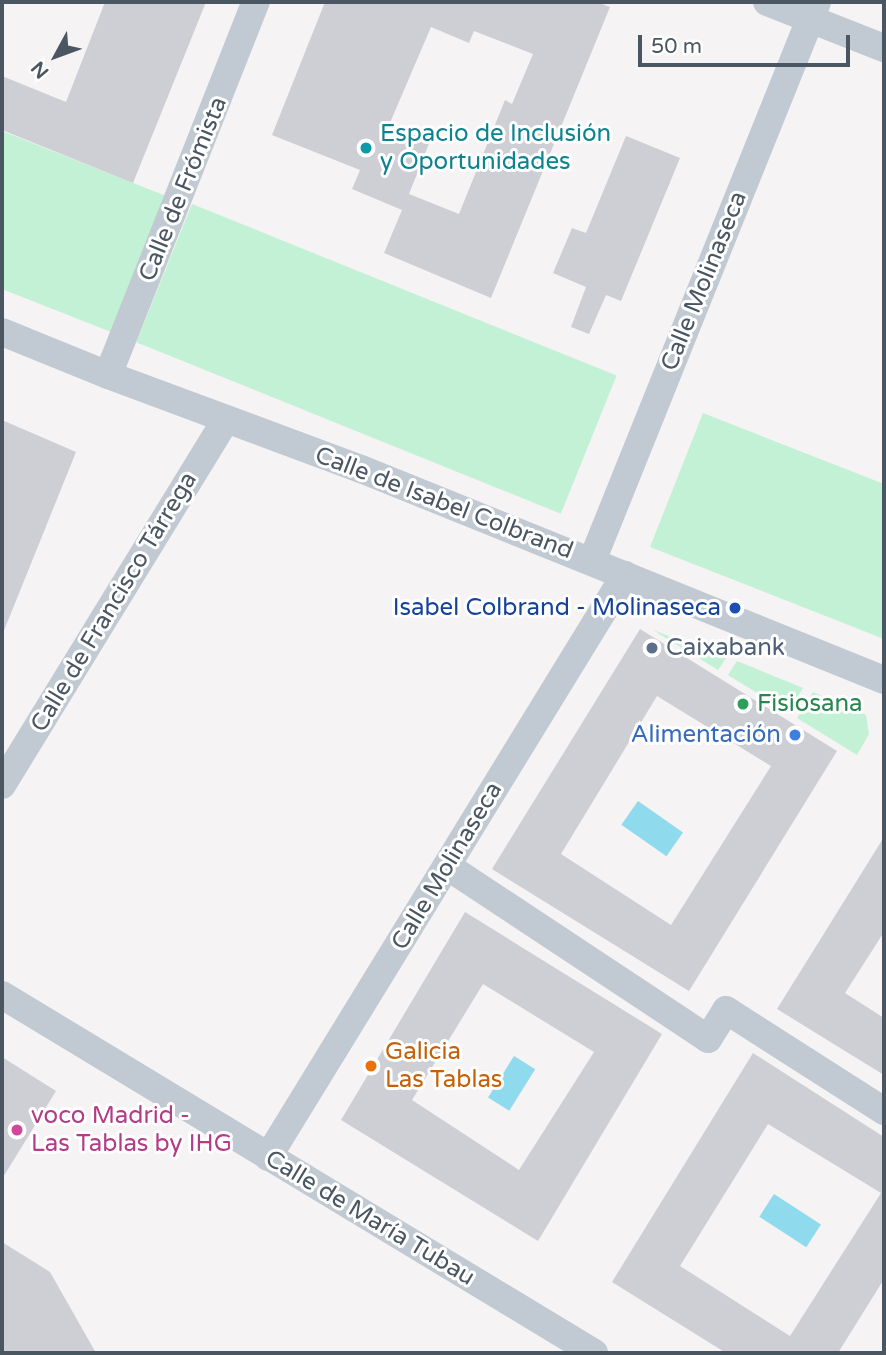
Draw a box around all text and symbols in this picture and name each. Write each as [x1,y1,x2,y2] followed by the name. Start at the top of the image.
[21,21,91,91] north arrow
[641,21,853,65] scale bar
[651,34,702,59] text: 50 m
[27,57,53,83] text: N
[133,93,233,285] street label: Calle de Frómista
[380,120,611,176] place label: Espacio de Inclusión y Oportunidades
[358,140,374,156] marker: Espacio de Inclusión y Oportunidades
[655,187,753,375] street label: Calle Molinaseca
[311,440,577,566] street label: Calle de Isabel Colbrand
[25,467,203,737] street label: Calle de Francisco Tárrega
[393,594,721,622] place label: Isabel Colbrand - Molinaseca
[727,600,743,616] marker: Isabel Colbrand - Molinaseca
[666,634,785,662] place label: Caixabank
[644,640,660,656] marker: Caixabank
[757,690,863,718] place label: Fisiosana
[735,696,751,712] marker: Fisiosana
[631,721,781,749] place label: Alimentación
[787,727,803,743] marker: Alimentación
[386,777,508,955] street label: Calle Molinaseca
[385,1038,502,1094] place label: Galicia Las Tablas
[363,1058,379,1074] marker: Galicia Las Tablas
[31,1102,232,1158] place label: voco Madrid - Las Tablas by IHG
[9,1122,25,1138] marker: voco Madrid - Las Tablas by IHG
[260,1144,480,1292] street label: Calle de María Tubau

